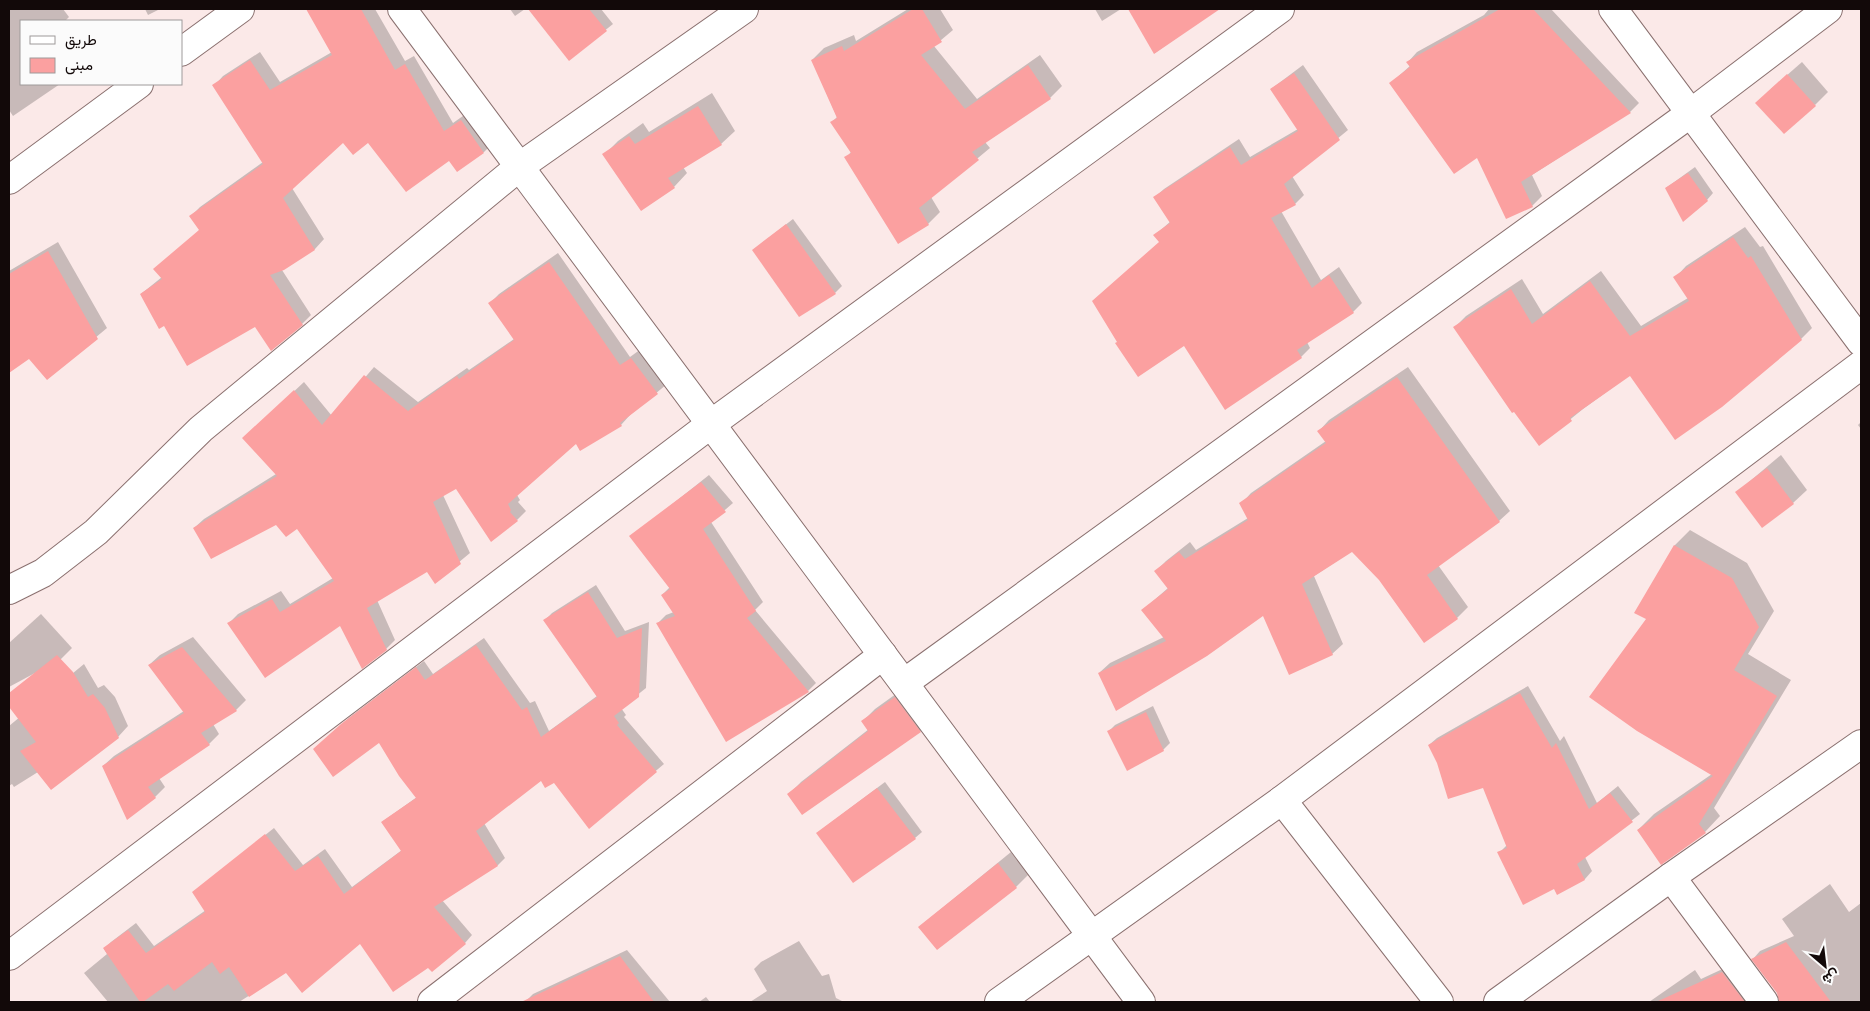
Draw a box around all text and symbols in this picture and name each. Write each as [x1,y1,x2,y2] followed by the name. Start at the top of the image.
[20,20,182,85] legend
[65,31,97,50] text: طريق
[65,56,93,75] text: مبنى
[1800,941,1850,991] north arrow
[1819,966,1842,989] text: ش

